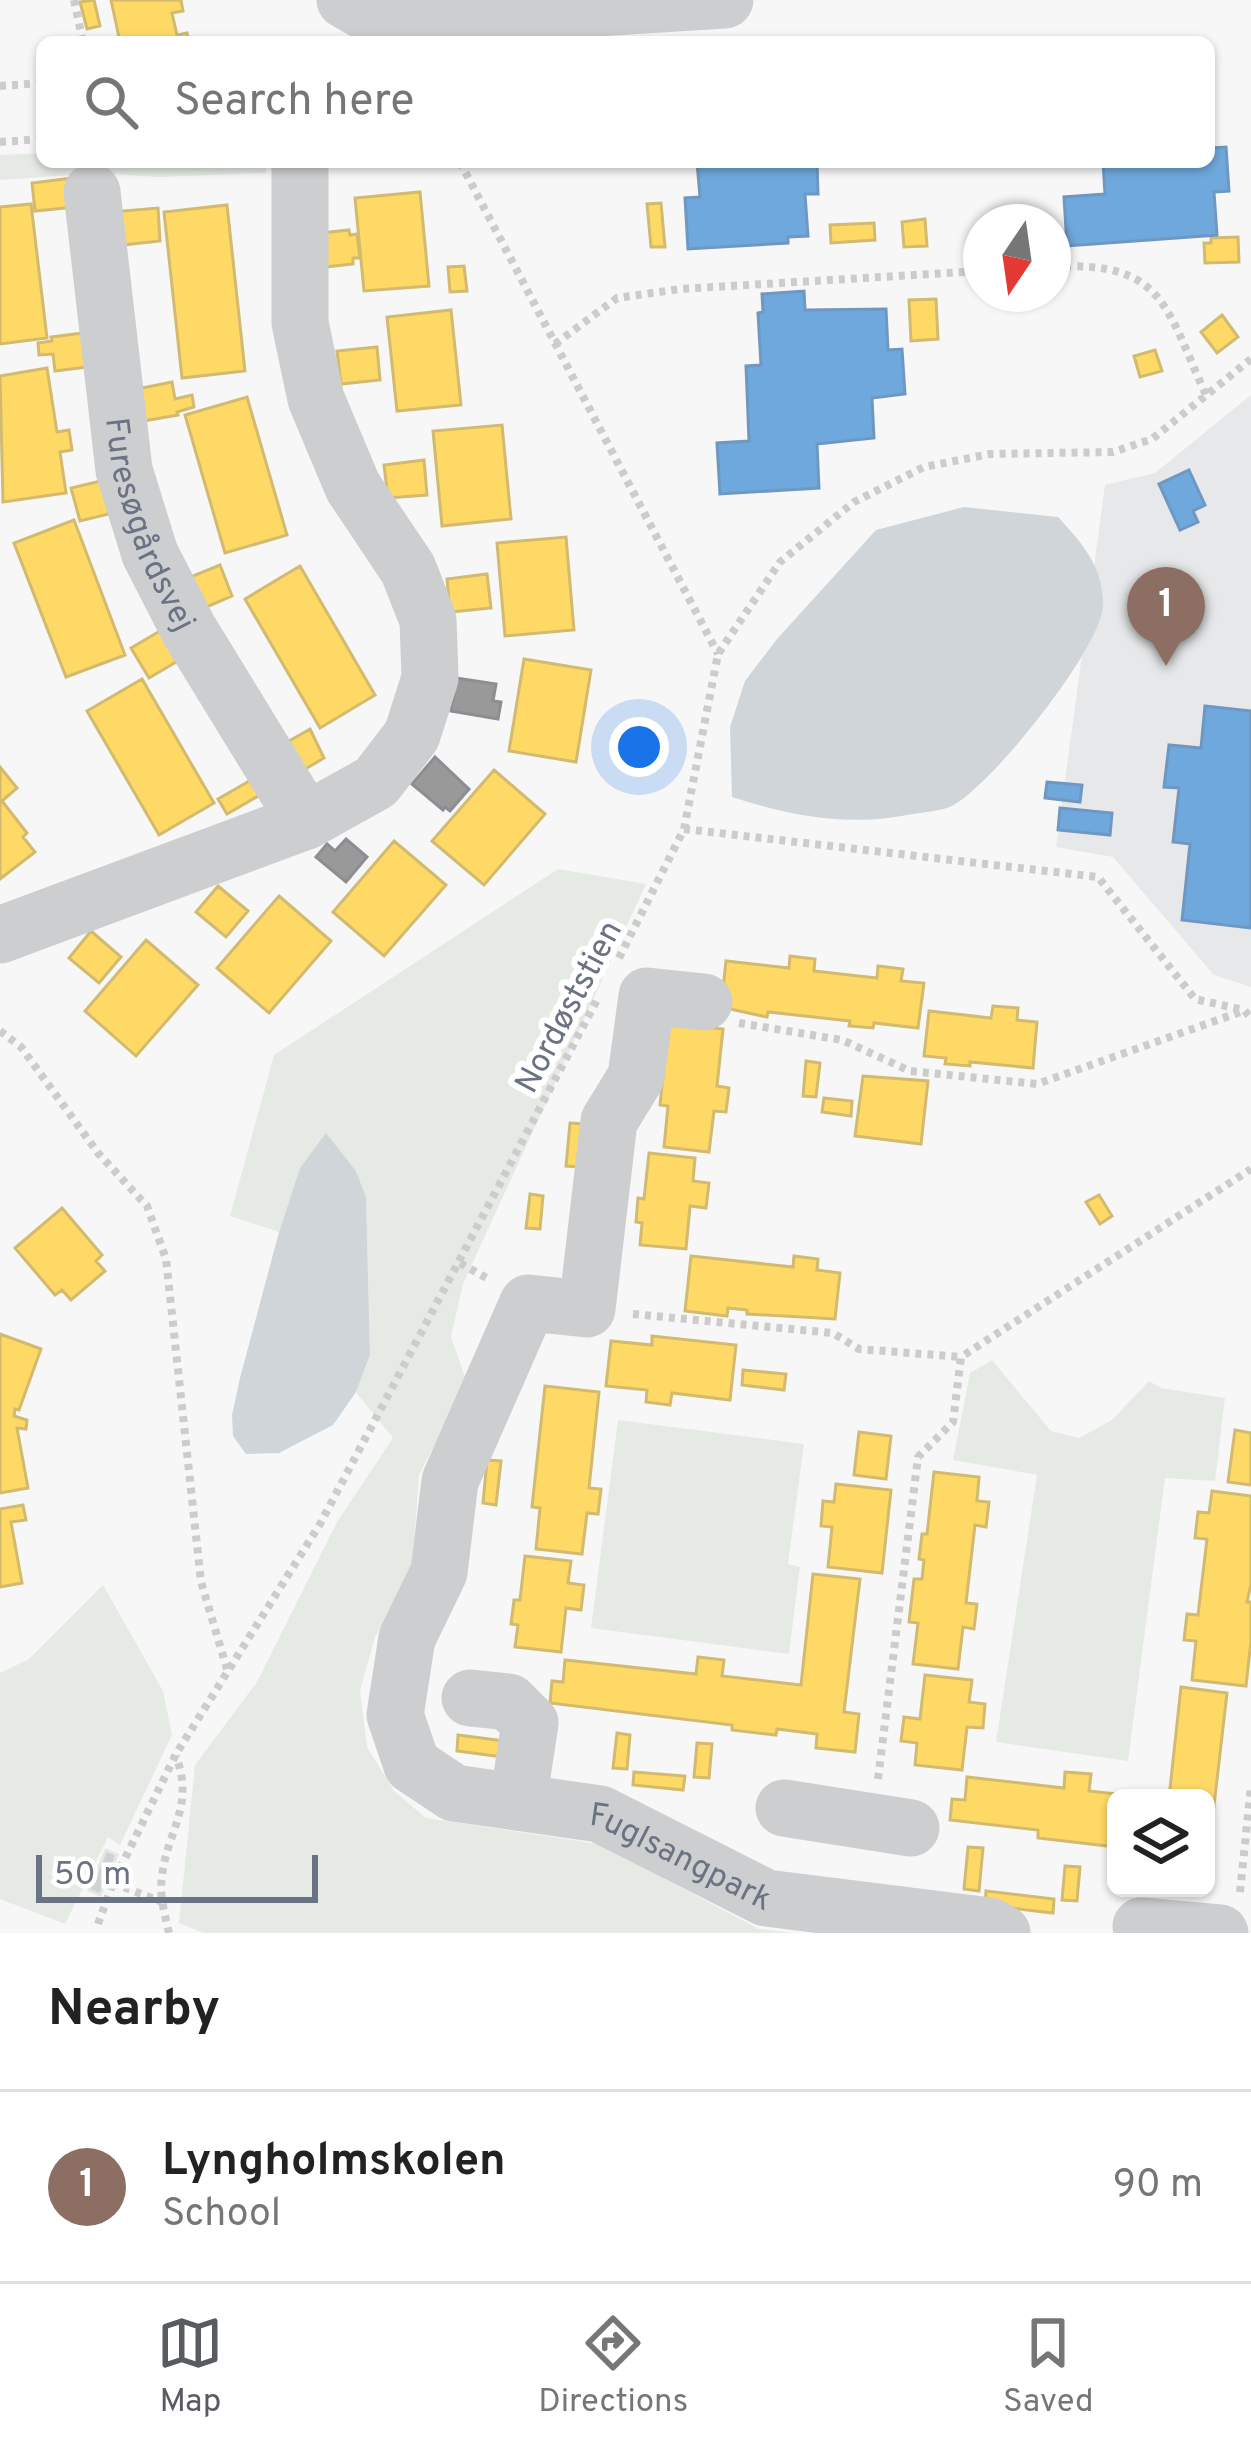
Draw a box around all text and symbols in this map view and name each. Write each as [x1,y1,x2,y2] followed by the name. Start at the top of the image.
[36,36,1215,168] search box
[78,69,144,135] icon: search
[174,74,414,131] text: Search here
[963,204,1071,312] north arrow
[93,416,203,640] street label: Furesøgårdsvej
[1127,567,1205,666] pin: 1
[609,717,669,777] your location
[507,914,634,1101] street label: Nordøststien
[1107,1789,1215,1897] map controls
[1107,1789,1215,1897] button: layers
[587,1796,778,1923] street label: Fuglsangpark
[36,1849,318,1902] scale bar
[54,1855,131,1897] text: 50 m
[48,1979,220,2044] text: Nearby
[162,2134,506,2191] text: Lyngholmskolen
[79,2162,95,2211] text: 1
[1113,2162,1203,2211] text: 90 m
[162,2191,281,2240] text: School
[157,2310,223,2424] tab: Map
[538,2310,688,2424] tab: Directions
[1003,2310,1094,2424] tab: Saved

